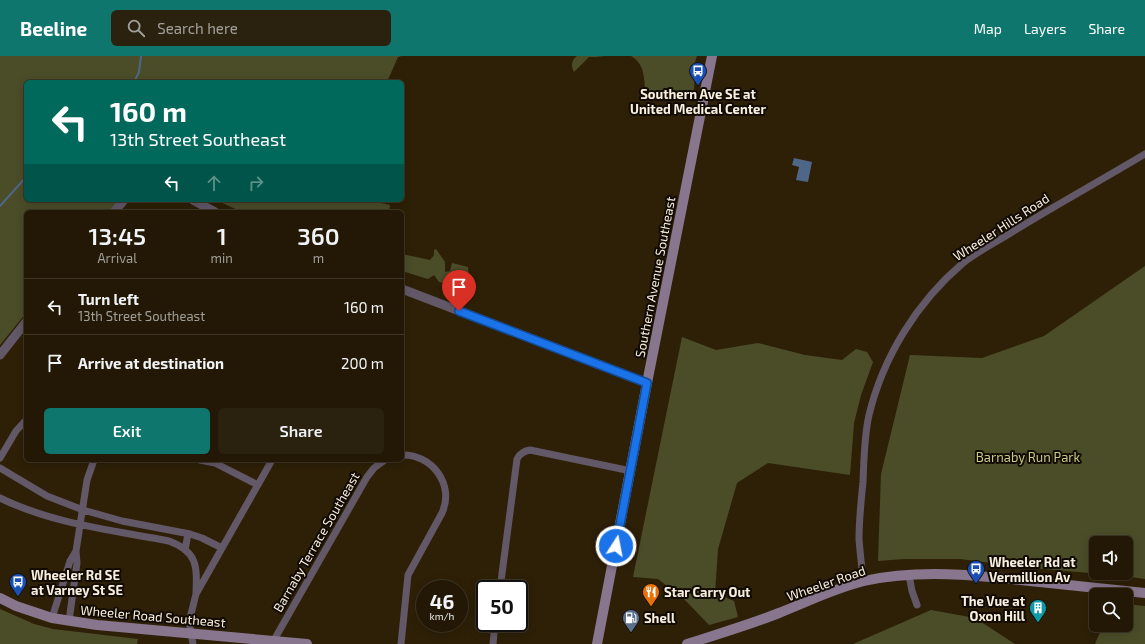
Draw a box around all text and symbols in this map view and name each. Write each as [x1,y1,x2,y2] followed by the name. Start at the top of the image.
[111,10,391,46] search box
[20,17,87,40] text: Beeline
[125,17,147,39] icon: search
[157,19,238,37] text: Search here
[974,20,1002,37] text: Map
[1024,20,1066,37] text: Layers
[1088,20,1125,37] text: Share
[688,61,708,86] bus stop icon: Southern Ave SE at United Medical Center
[630,86,766,117] place label: Southern Ave SE at United Medical Center
[110,94,187,128] text: 160 m
[44,96,96,148] icon: left
[110,128,286,150] text: 13th Street Southeast
[161,172,183,194] icon: left
[203,172,225,194] icon: ahead
[245,172,267,194] icon: right
[950,190,1052,264] street label: Wheeler Hills Road
[632,195,678,359] street label: Southern Avenue Southeast
[88,221,146,250] text: 13:45
[217,221,227,250] text: 1
[297,221,340,250] text: 360
[98,250,137,266] text: Arrival
[211,250,233,266] text: min
[313,250,324,266] text: m
[442,270,476,311] pin
[448,276,470,298] icon: arrive
[78,290,139,308] text: Turn left
[44,296,66,318] icon: left
[344,298,384,316] text: 160 m
[78,308,205,324] text: 13th Street Southeast
[44,352,66,374] icon: arrive
[78,354,224,372] text: Arrive at destination
[341,354,384,372] text: 200 m
[44,408,210,454] button: Exit
[218,408,384,454] button: Share
[976,449,1081,465] park label: Barnaby Run Park
[269,469,363,615] street label: Barnaby Terrace Southeast
[595,525,637,567] position arrow
[1089,536,1133,632] map controls
[1089,536,1133,580] button: sound
[989,554,1076,585] place label: Wheeler Rd at Vermillion Av
[966,559,986,584] bus stop icon: Wheeler Rd at Vermillion Av
[784,562,868,604] street label: Wheeler Road
[31,567,123,598] place label: Wheeler Rd SE at Varney St SE
[8,572,28,597] bus stop icon: Wheeler Rd SE at Varney St SE
[476,580,528,632] speed limit sign: 50
[641,582,661,607] restaurant icon: Star Carry Out
[664,584,751,600] place label: Star Carry Out
[1089,588,1133,632] button: search
[430,589,454,613] text: 46
[961,593,1026,624] place label: The Vue at Oxon Hill
[1028,598,1048,623] building icon: The Vue at Oxon Hill
[80,602,226,630] street label: Wheeler Road Southeast
[621,608,641,633] fuel station icon: Shell
[430,610,454,622] text: km/h
[644,610,676,626] place label: Shell

